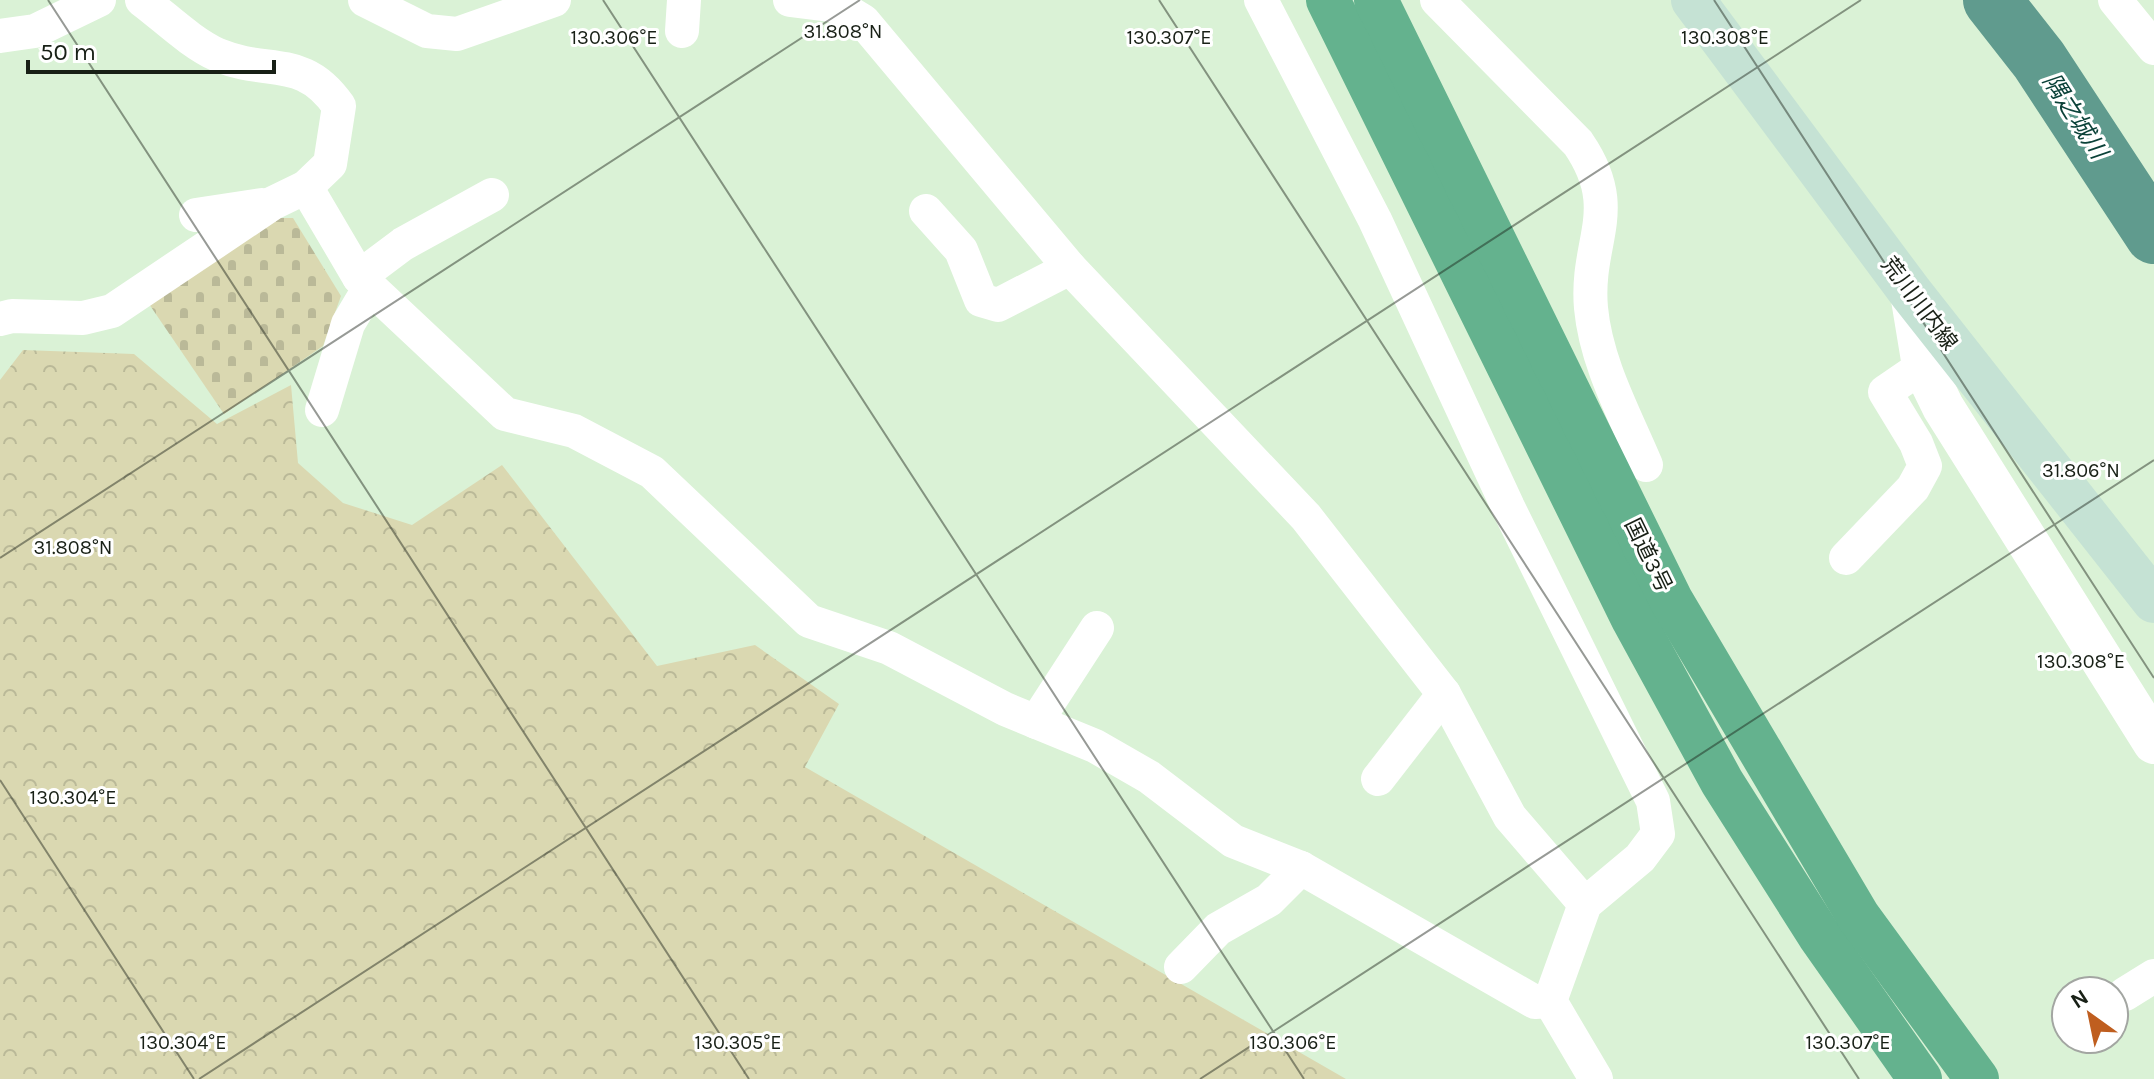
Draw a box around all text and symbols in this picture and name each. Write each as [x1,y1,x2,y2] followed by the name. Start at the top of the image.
[804,20,882,43] text: 31.808°N
[28,24,274,74] scale bar
[570,26,658,49] text: 130.306°E
[1127,26,1211,49] text: 130.307°E
[1681,26,1769,49] text: 130.308°E
[40,38,96,66] text: 50 m
[2037,68,2115,166] water label: 隅之城川
[1876,252,1963,355] street label: 荒川川内線
[2042,459,2120,482] text: 31.806°N
[1619,514,1677,597] street label: 国道3号
[34,536,112,559] text: 31.808°N
[2037,650,2125,673] text: 130.308°E
[30,786,116,809] text: 130.304°E
[2050,975,2130,1055] north arrow
[2066,984,2093,1014] text: N
[140,1031,226,1054] text: 130.304°E
[695,1031,781,1054] text: 130.305°E
[1249,1031,1337,1054] text: 130.306°E
[1806,1031,1890,1054] text: 130.307°E

